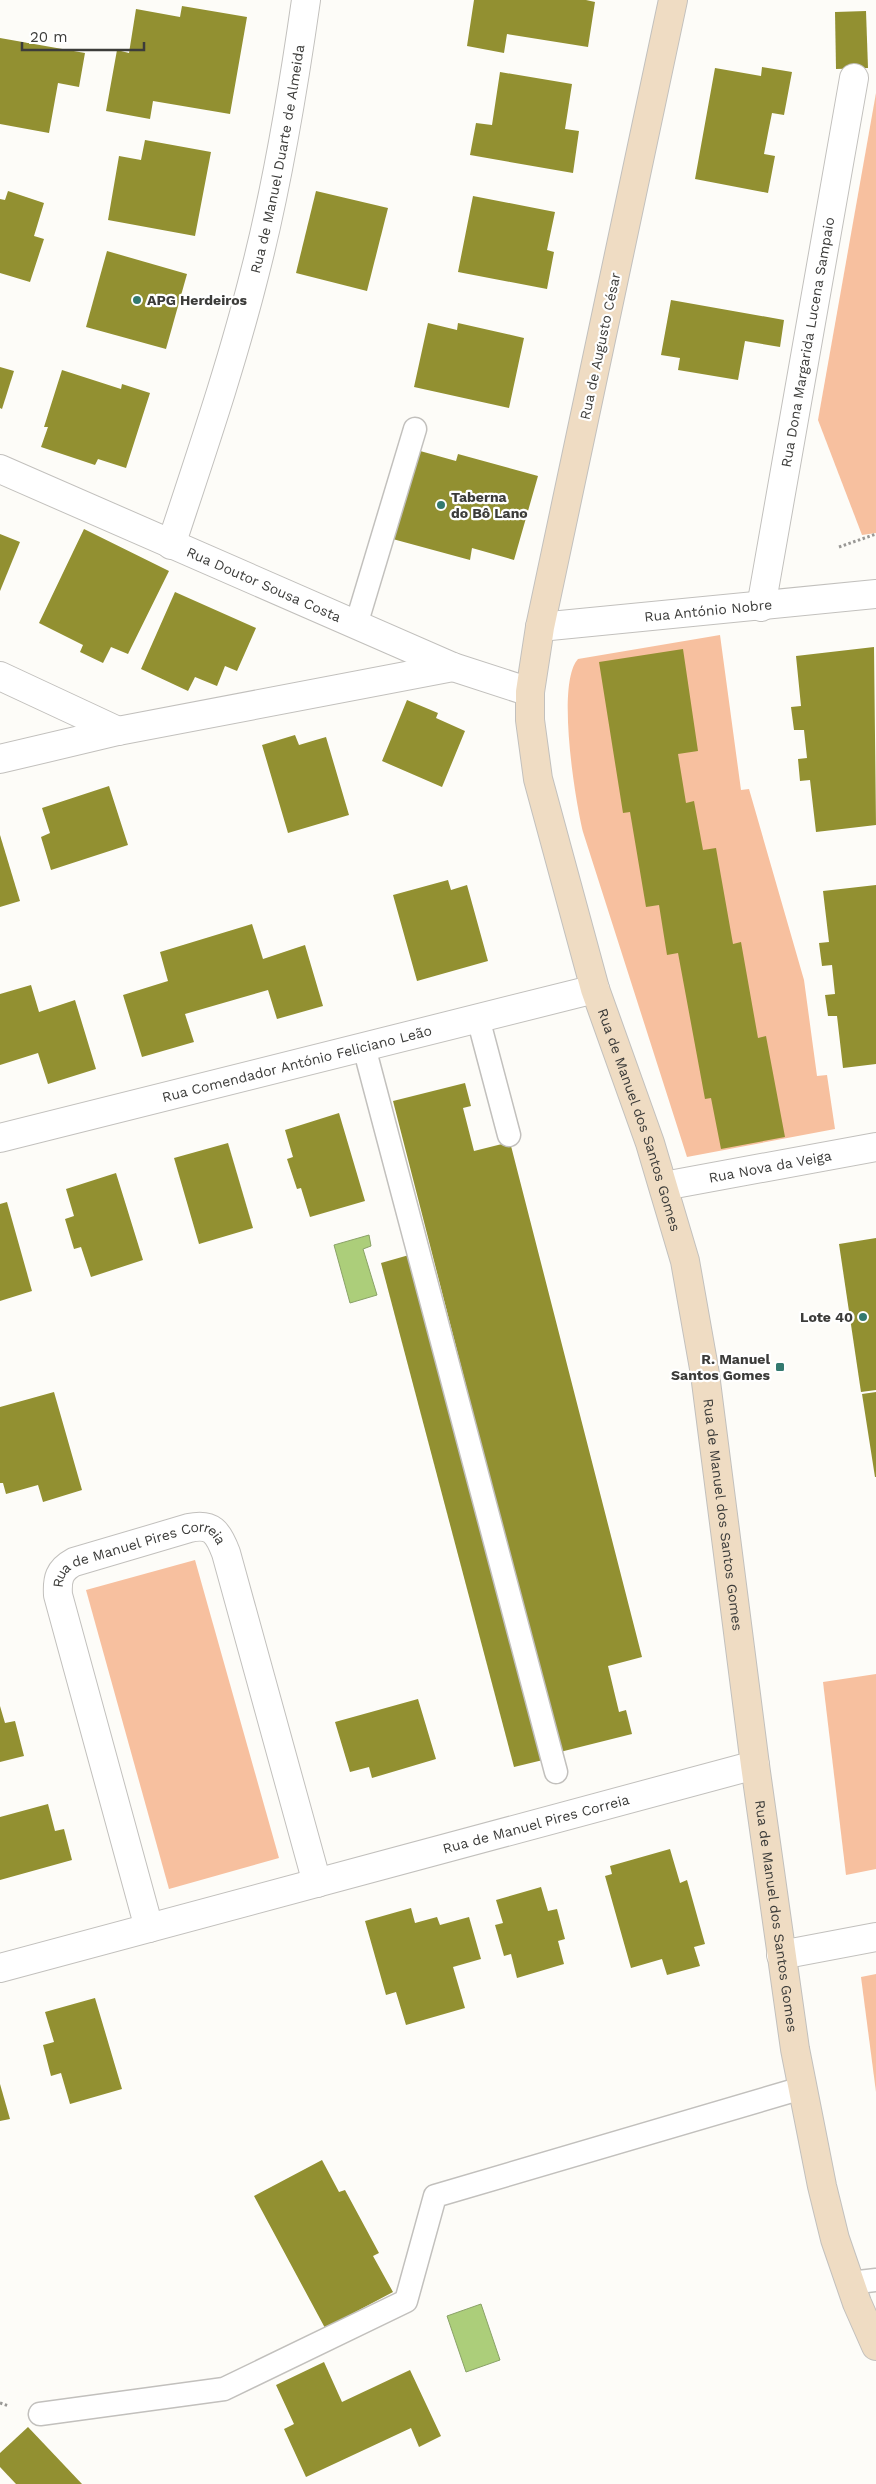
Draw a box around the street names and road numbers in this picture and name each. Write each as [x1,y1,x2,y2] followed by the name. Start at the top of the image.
[247,43,307,275] street label: Rua de Manuel Duarte de Almeida
[778,216,837,468] street label: Rua Dona Margarida Lucena Sampaio
[577,271,623,421] street label: Rua de Augusto César
[184,544,344,625] street label: Rua Doutor Sousa Costa
[644,596,773,625] street label: Rua António Nobre
[595,1006,684,1233] street label: Rua de Manuel dos Santos Gomes
[160,1022,433,1105] street label: Rua Comendador António Feliciano Leão
[707,1147,833,1186] street label: Rua Nova da Veiga
[700,1397,746,1632] street label: Rua de Manuel dos Santos Gomes
[50,1519,229,1588] street label: Rua de Manuel Pires Correia
[441,1791,631,1857] street label: Rua de Manuel Pires Correia
[752,1799,801,2033] street label: Rua de Manuel dos Santos Gomes

